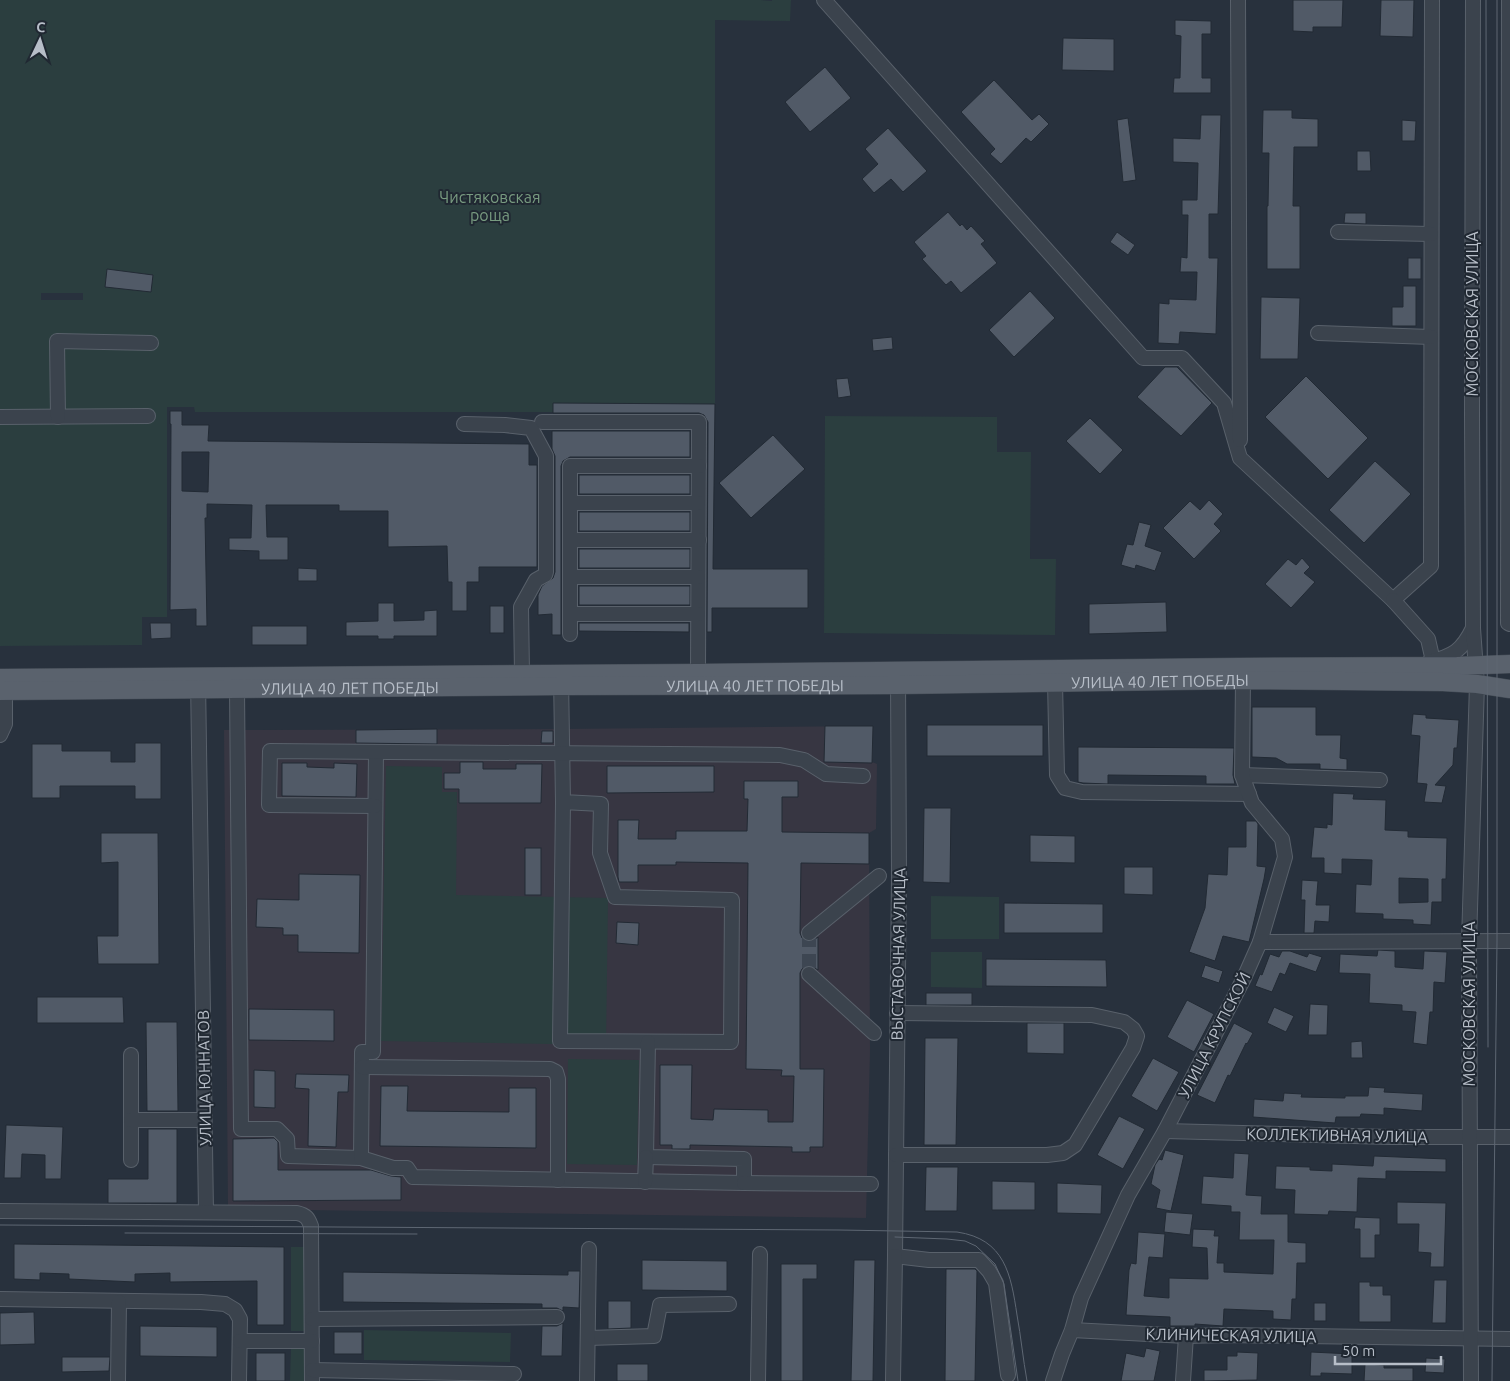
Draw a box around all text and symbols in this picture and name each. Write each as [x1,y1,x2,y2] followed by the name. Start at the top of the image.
[15,15,65,65] north arrow
[36,19,46,35] text: С
[439,188,541,224] park label: Чистяковская роща
[1463,231,1481,397] street label: МОСКОВСКАЯ УЛИЦА
[1071,671,1249,691] street label: УЛИЦА 40 ЛЕТ ПОБЕДЫ
[666,676,844,695] street label: УЛИЦА 40 ЛЕТ ПОБЕДЫ
[261,678,439,698] street label: УЛИЦА 40 ЛЕТ ПОБЕДЫ
[887,867,909,1040] street label: ВЫСТАВОЧНАЯ УЛИЦА
[1460,921,1478,1087] street label: МОСКОВСКАЯ УЛИЦА
[1174,969,1254,1101] street label: УЛИЦА КРУПСКОЙ
[194,1010,214,1146] street label: УЛИЦА ЮННАТОВ
[1246,1124,1428,1146] street label: КОЛЛЕКТИВНАЯ УЛИЦА
[1145,1325,1317,1345] street label: КЛИНИЧЕСКАЯ УЛИЦА
[1335,1334,1441,1366] scale bar
[1342,1342,1375,1359] text: 50 m

